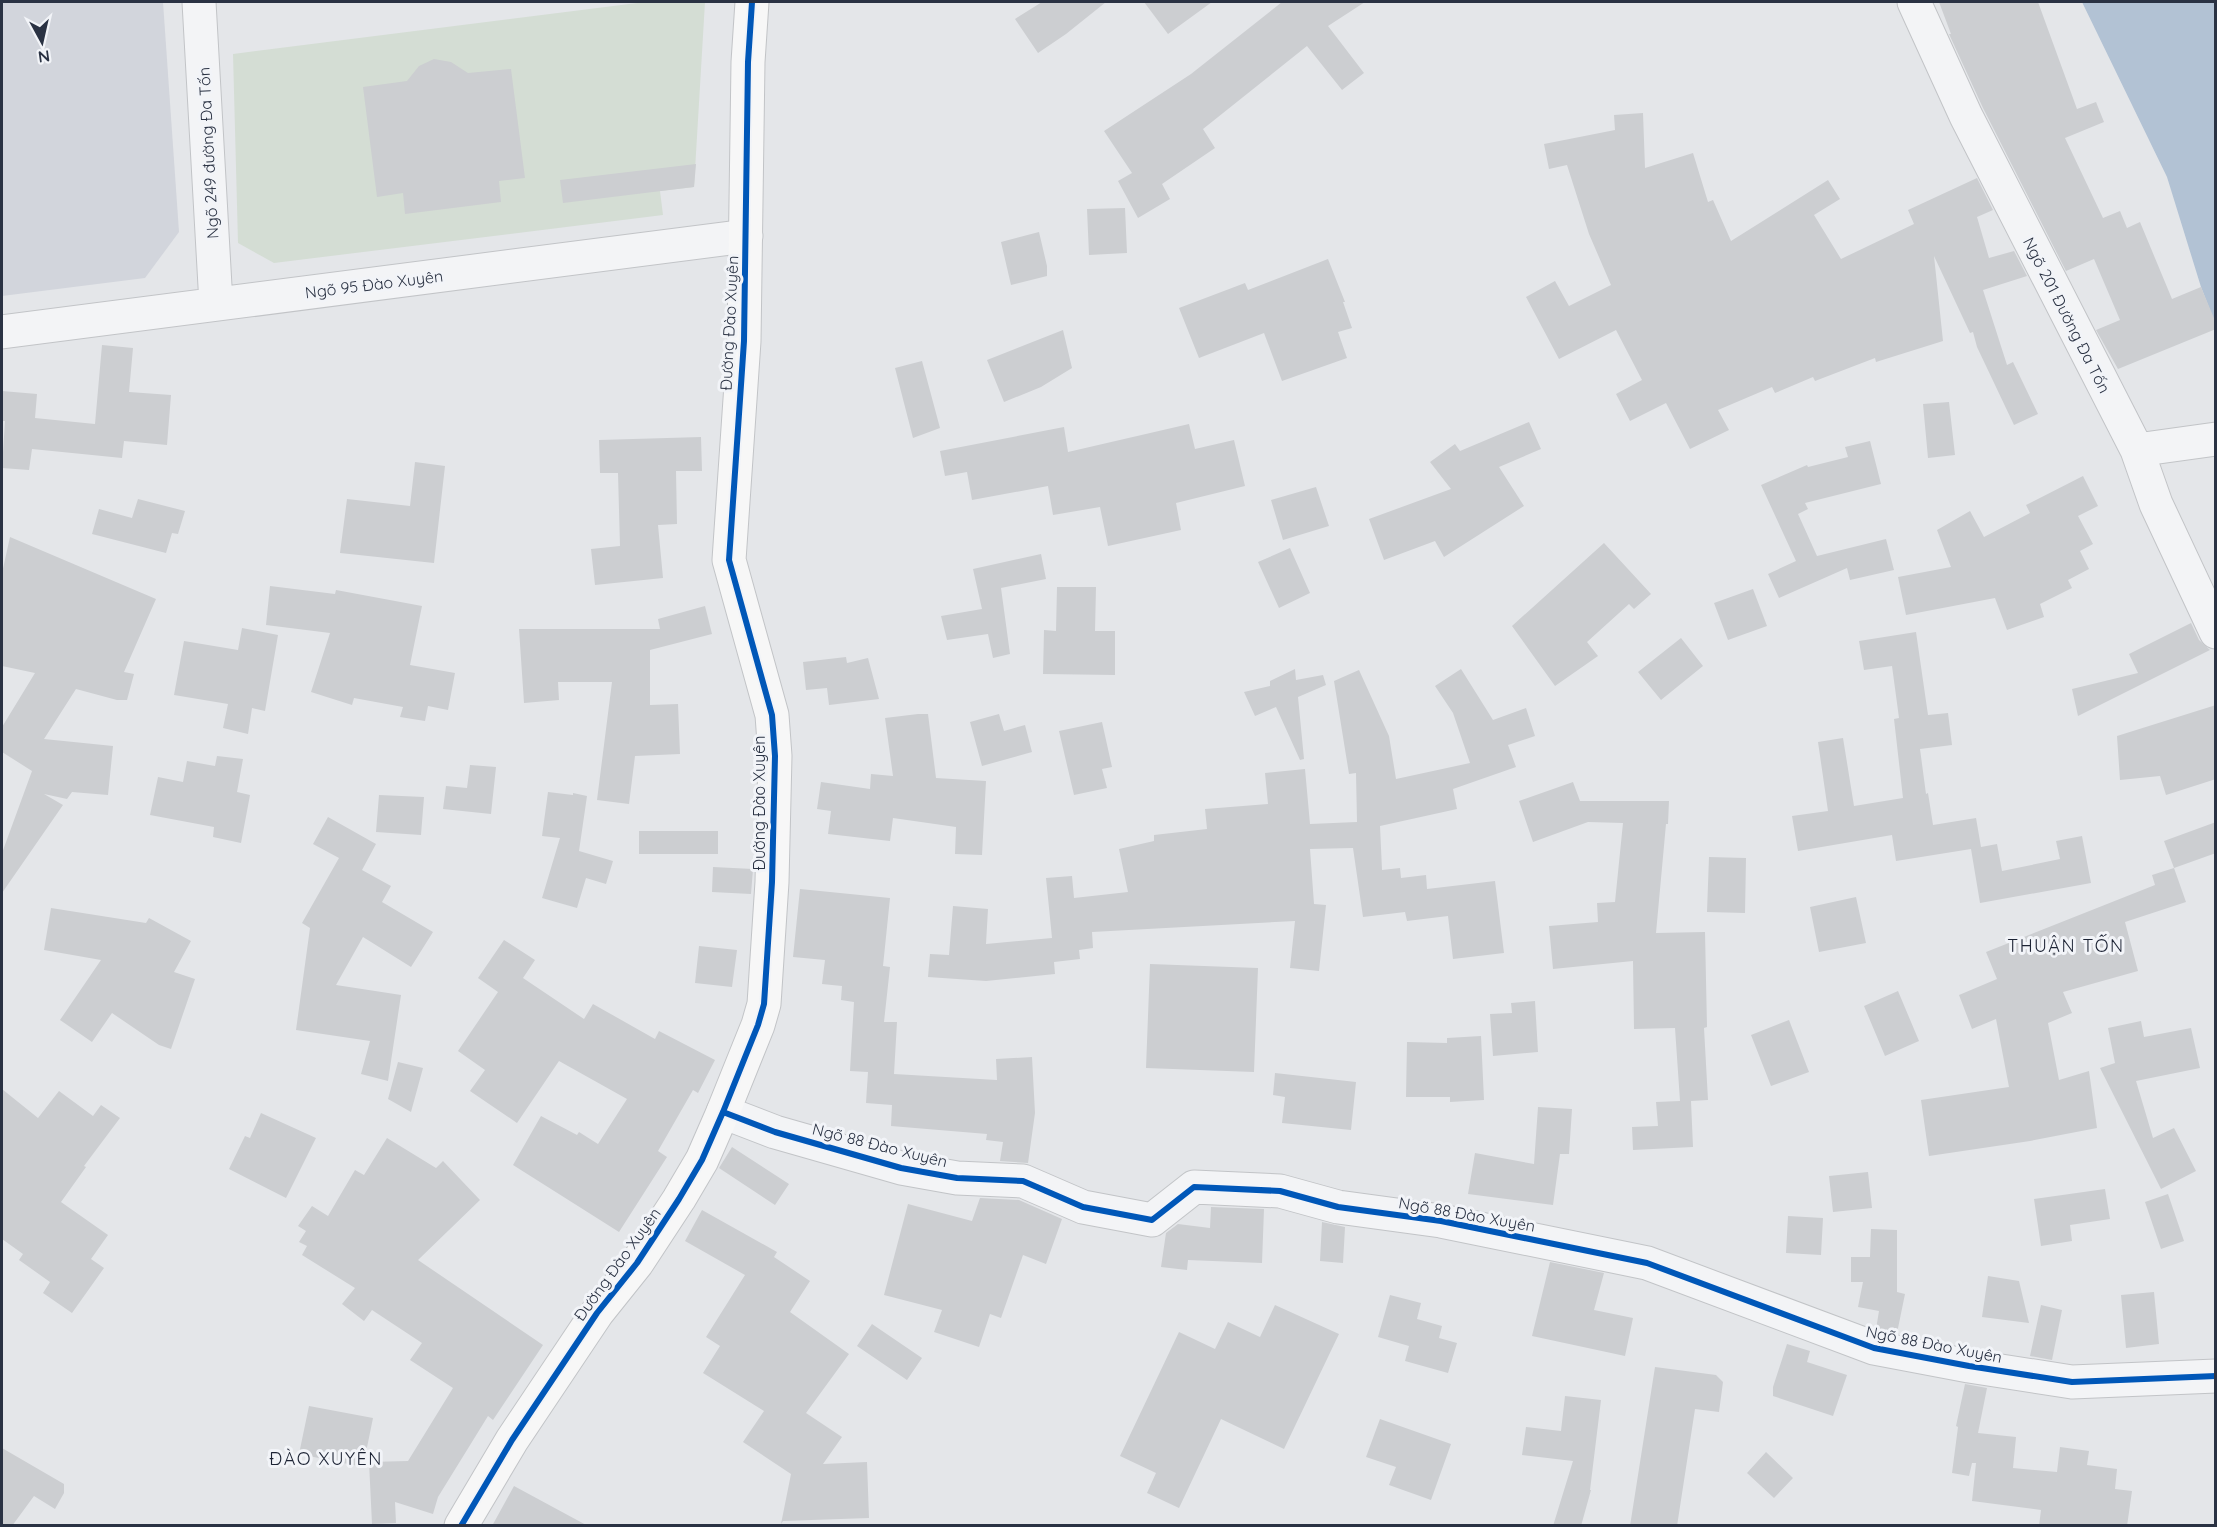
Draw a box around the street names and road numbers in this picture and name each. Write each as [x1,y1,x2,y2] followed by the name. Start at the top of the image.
[194,67,222,239] street label: Ngõ 249 đường Đa Tốn
[2019,234,2115,396] street label: Ngõ 201 Đường Đa Tốn
[715,255,743,391] street label: Đường Đào Xuyên
[304,266,444,302] street label: Ngõ 95 Đào Xuyên
[749,735,769,871] street label: Đường Đào Xuyên
[810,1119,950,1171] street label: Ngõ 88 Đào Xuyên
[1397,1192,1537,1236] street label: Ngõ 88 Đào Xuyên
[569,1203,665,1325] street label: Đường Đào Xuyên
[1864,1321,2004,1367] street label: Ngõ 88 Đào Xuyên

